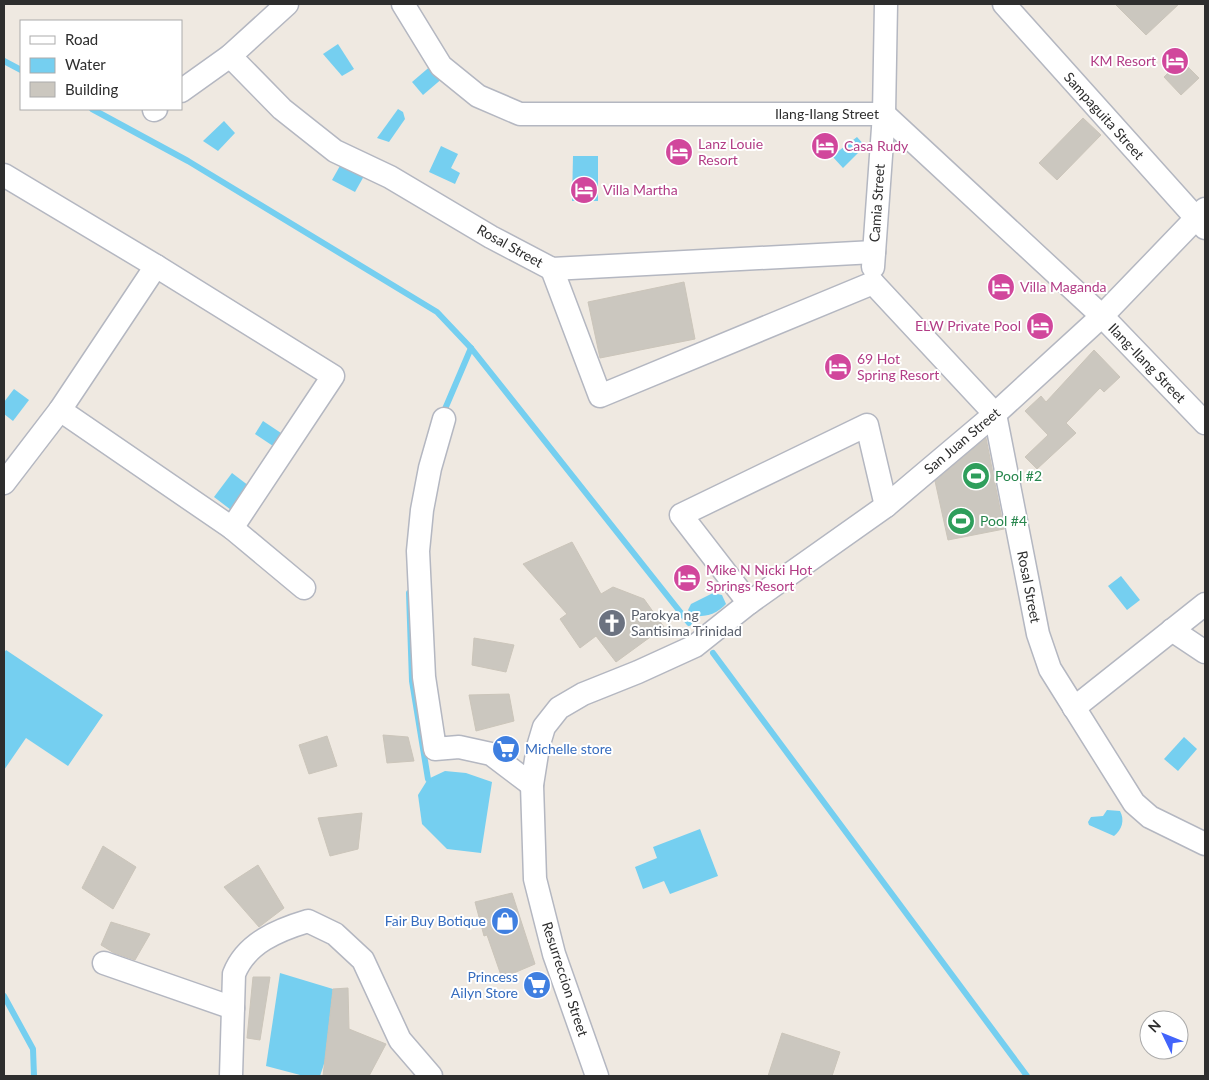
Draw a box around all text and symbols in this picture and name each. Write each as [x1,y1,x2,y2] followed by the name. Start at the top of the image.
[20,20,182,110] legend
[65,30,98,48] text: Road
[1160,46,1190,76] hotel icon: KM Resort
[1090,52,1156,69] place label: KM Resort
[65,55,106,73] text: Water
[1061,68,1148,163] street label: Sampaguita Street
[65,80,118,98] text: Building
[775,105,879,122] street label: Ilang-Ilang Street
[810,131,840,161] hotel icon: Casa Rudy
[698,135,763,168] place label: Lanz Louie Resort
[664,137,694,167] hotel icon: Lanz Louie Resort
[844,137,909,154] place label: Casa Rudy
[865,163,888,243] street label: Camia Street
[569,175,599,205] hotel icon: Villa Martha
[603,181,678,198] place label: Villa Martha
[474,220,546,271] street label: Rosal Street
[986,272,1016,302] hotel icon: Villa Maganda
[1020,278,1107,295] place label: Villa Maganda
[1025,311,1055,341] hotel icon: ELW Private Pool
[915,317,1021,334] place label: ELW Private Pool
[1105,319,1190,406] street label: Ilang-Ilang Street
[857,350,939,383] place label: 69 Hot Spring Resort
[823,352,853,382] hotel icon: 69 Hot Spring Resort
[920,404,1003,477] street label: San Juan Street
[961,461,991,491] sports icon: Pool #2
[995,467,1042,484] place label: Pool #2
[946,506,976,536] sports icon: Pool #4
[980,512,1027,529] place label: Pool #4
[1014,549,1045,624] street label: Rosal Street
[706,561,812,594] place label: Mike N Nicki Hot Springs Resort
[672,563,702,593] hotel icon: Mike N Nicki Hot Springs Resort
[631,606,742,639] place label: Parokya ng Santisima Trinidad
[597,608,627,638] church icon: Parokya ng Santisima Trinidad
[491,734,521,764] supermarket icon: Michelle store
[525,740,612,757] place label: Michelle store
[490,906,520,936] shop icon: Fair Buy Botique
[385,912,486,929] place label: Fair Buy Botique
[539,919,592,1038] street label: Resurreccion Street
[451,968,518,1001] place label: Princess Ailyn Store
[522,970,552,1000] supermarket icon: Princess Ailyn Store
[1139,1010,1189,1060] north arrow
[1144,1016,1164,1036] text: N

